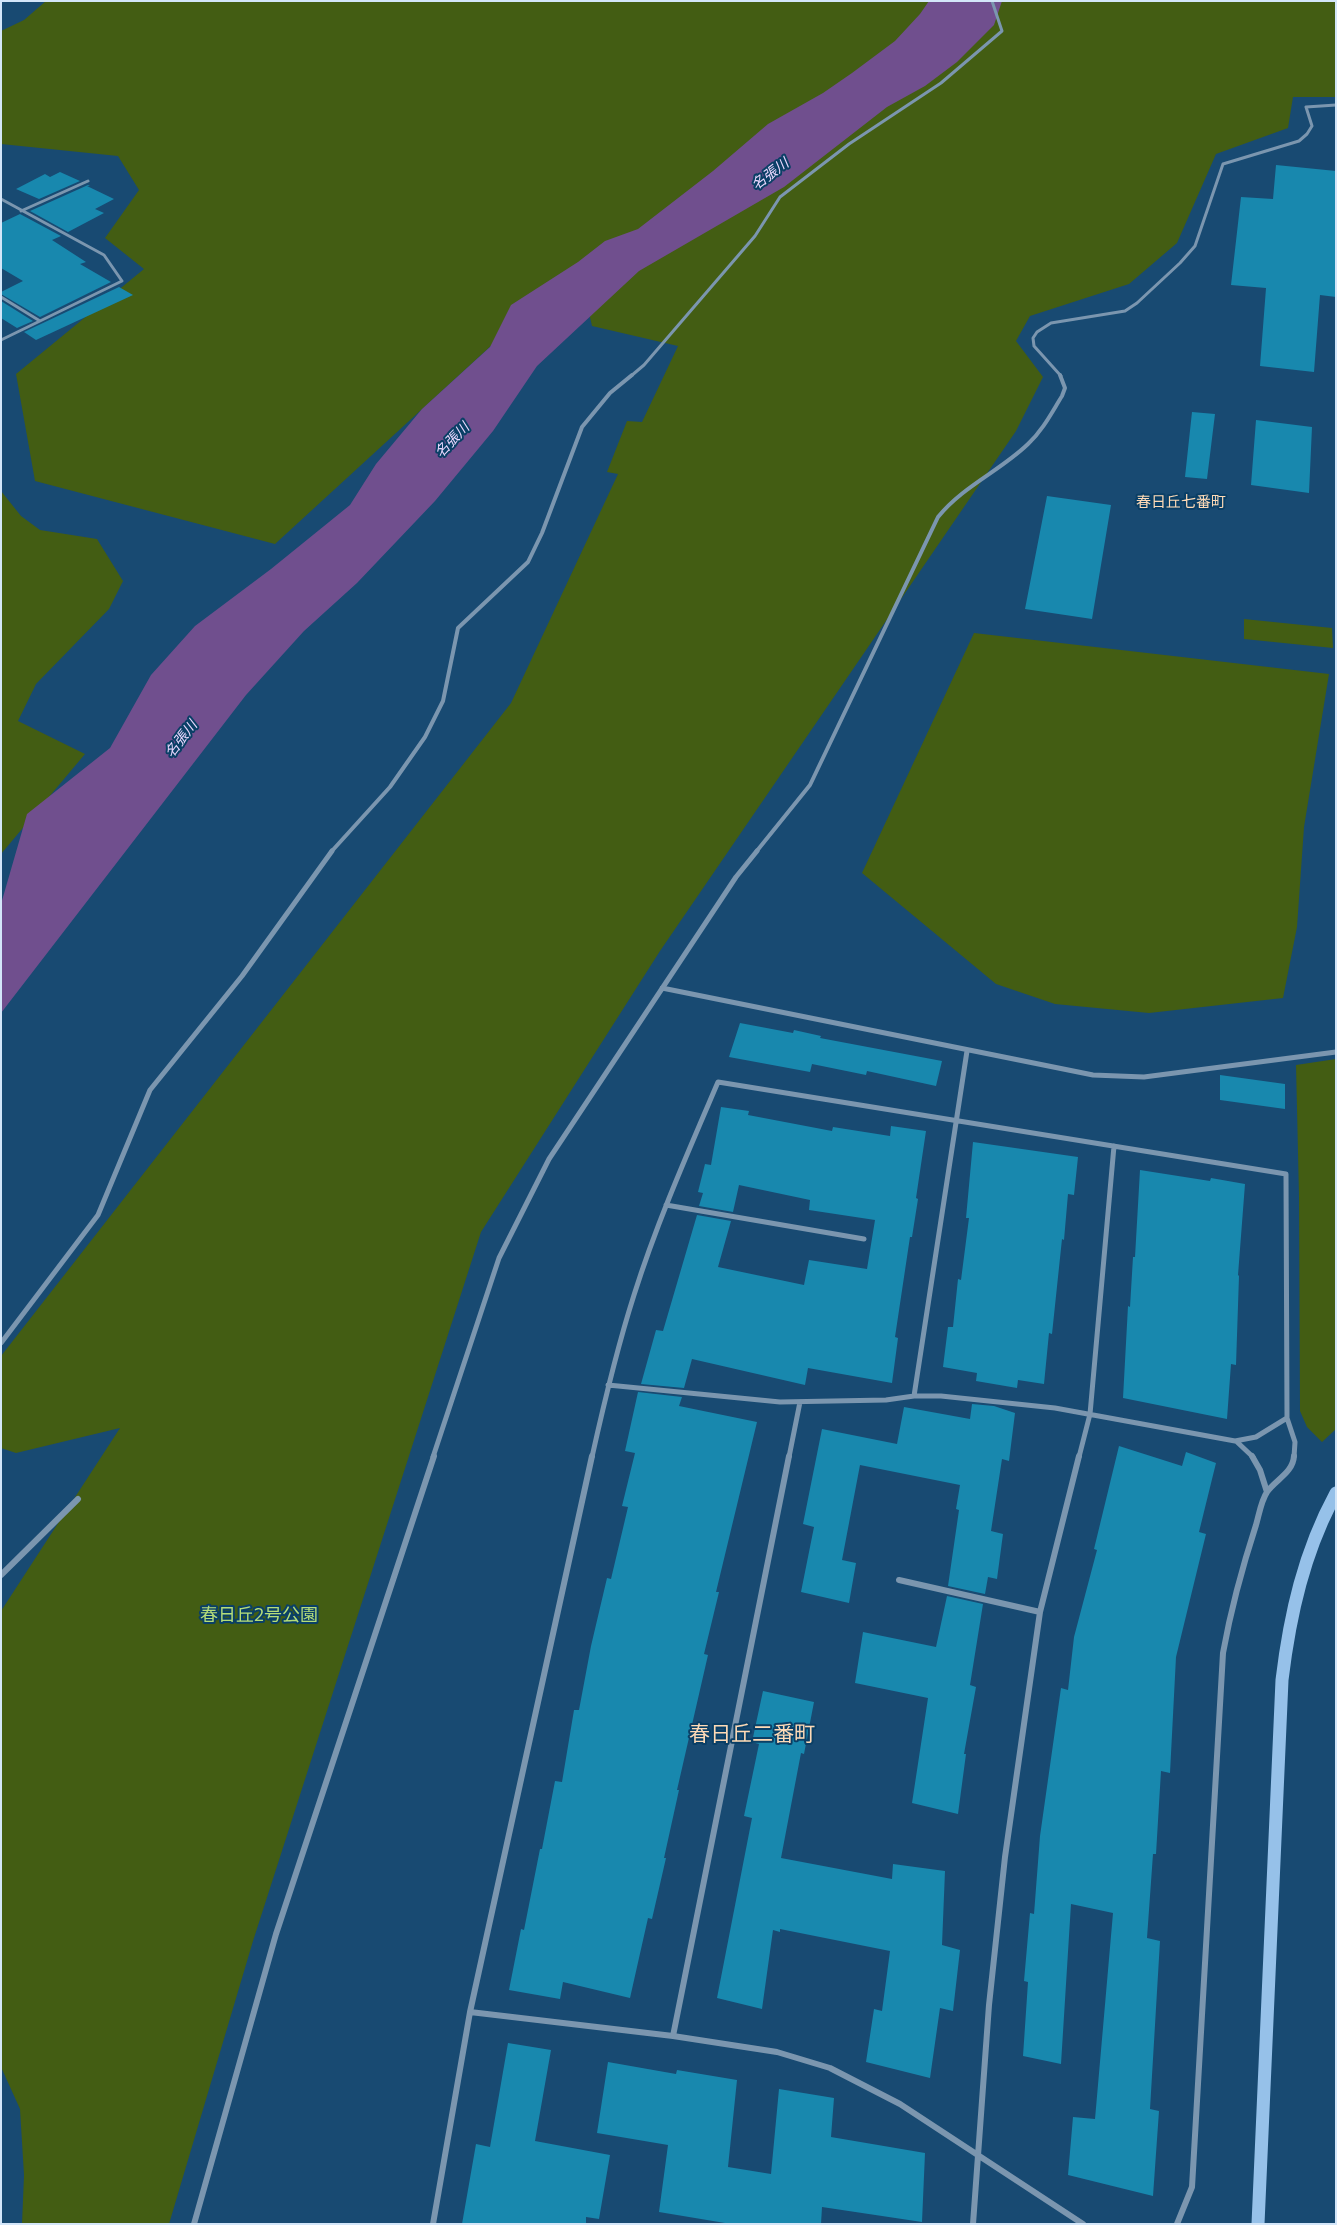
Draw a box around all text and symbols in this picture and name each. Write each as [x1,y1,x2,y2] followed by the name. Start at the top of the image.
[748,155,792,193] water label: 名張川
[431,419,473,461] water label: 名張川
[1136,493,1226,511] district label: 春日丘七番町
[161,717,201,761] water label: 名張川
[200,1604,318,1626] park label: 春日丘2号公園
[689,1721,815,1747] district label: 春日丘二番町

